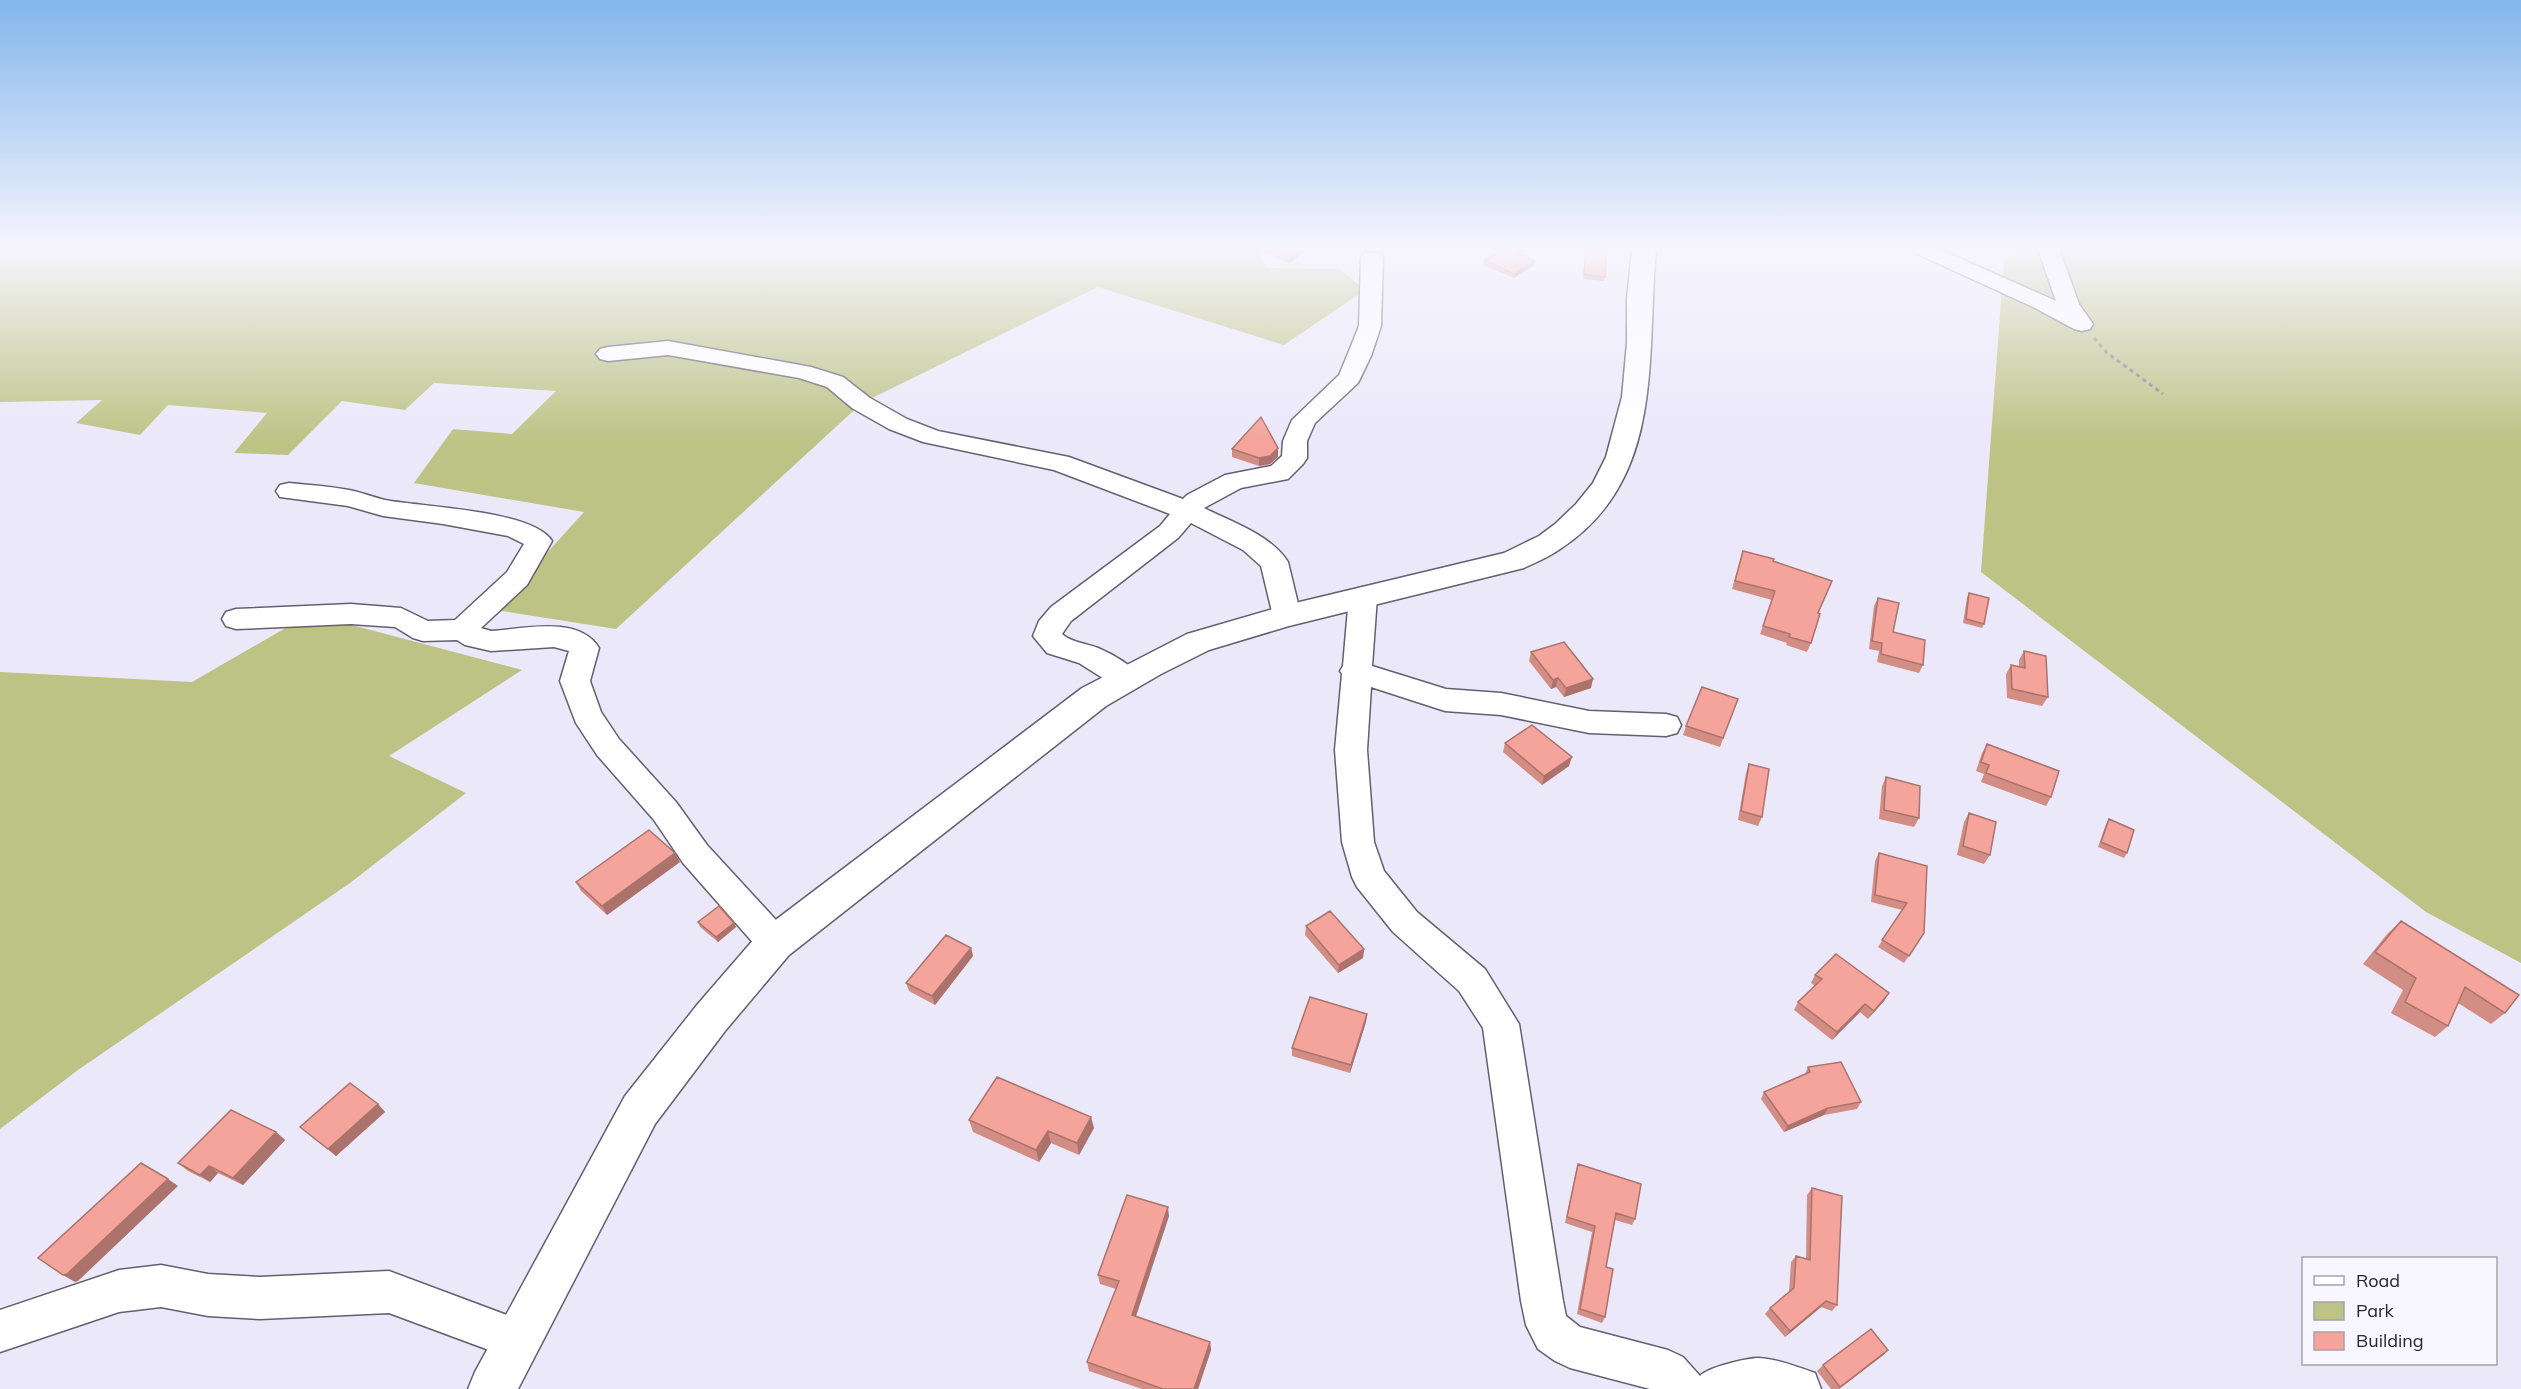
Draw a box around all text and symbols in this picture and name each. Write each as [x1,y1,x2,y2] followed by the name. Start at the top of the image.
[2302,1257,2497,1365] legend
[2356,1269,2400,1292] text: Road
[2356,1299,2395,1322] text: Park
[2356,1329,2424,1352] text: Building

